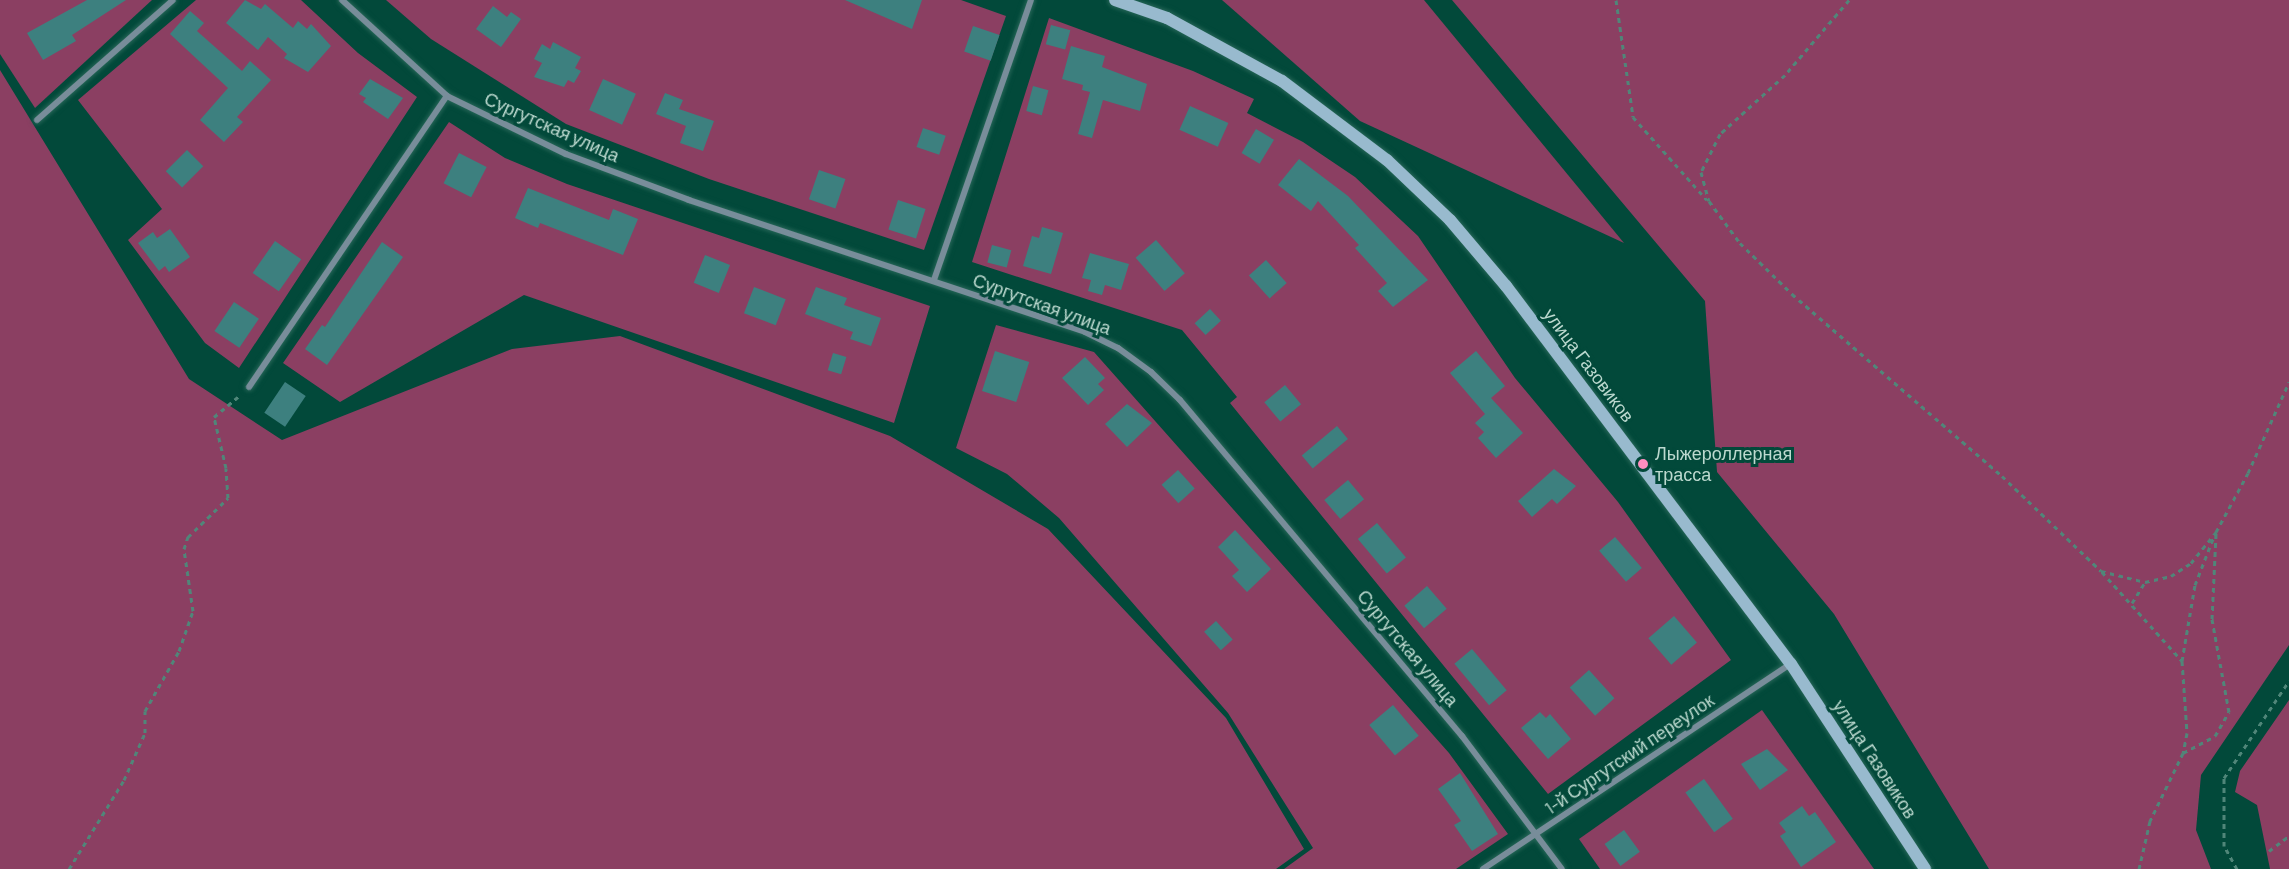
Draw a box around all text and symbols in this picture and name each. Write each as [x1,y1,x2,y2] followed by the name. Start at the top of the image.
[481,88,623,166] street label: Сургутская улица
[970,269,1114,339] street label: Сургутская улица
[1539,304,1639,426] street label: улица Газовиков
[1655,443,1792,486] place label: Лыжероллерная трасса
[1636,457,1650,471] marker: Лыжероллерная трасса
[1353,585,1463,711] street label: Сургутская улица
[1540,689,1718,819] street label: 1-й Сургутский переулок
[1829,696,1921,822] street label: улица Газовиков

